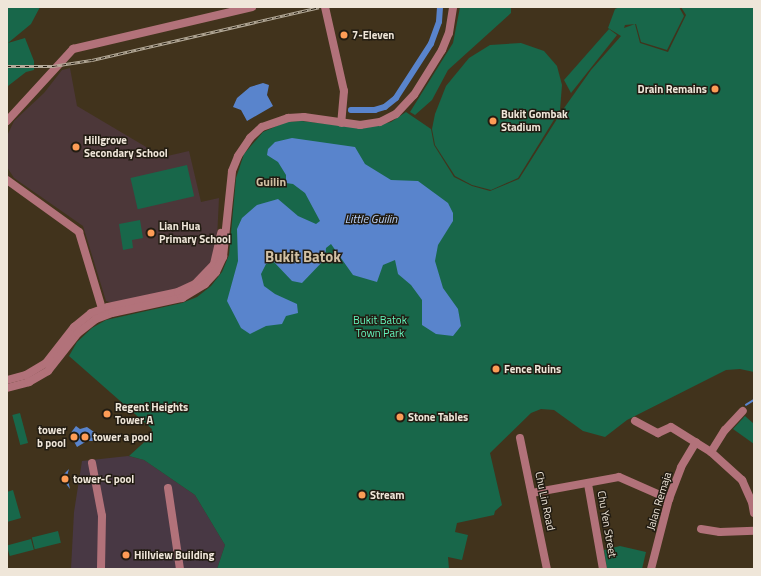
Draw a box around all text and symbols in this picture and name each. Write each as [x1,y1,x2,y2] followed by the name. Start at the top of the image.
[352,28,394,42] place label: 7-Eleven
[339,30,349,40] marker: 7-Eleven
[638,82,707,96] place label: Drain Remains
[710,84,720,94] marker: Drain Remains
[501,108,568,134] place label: Bukit Gombak Stadium
[488,116,498,126] marker: Bukit Gombak Stadium
[84,134,168,160] place label: Hillgrove Secondary School
[71,142,81,152] marker: Hillgrove Secondary School
[256,175,286,189] district label: Guilin
[345,212,397,226] water label: Little Guilin
[159,220,231,246] place label: Lian Hua Primary School
[146,228,156,238] marker: Lian Hua Primary School
[265,248,341,266] district label: Bukit Batok
[353,314,407,340] park label: Bukit Batok Town Park
[504,362,561,376] place label: Fence Ruins
[491,364,501,374] marker: Fence Ruins
[115,401,188,427] place label: Regent Heights Tower A
[102,409,112,419] marker: Regent Heights Tower A
[408,410,468,424] place label: Stone Tables
[395,412,405,422] marker: Stone Tables
[37,424,66,450] place label: tower b pool
[93,430,152,444] place label: tower a pool
[69,432,79,442] marker: tower b pool
[80,432,90,442] marker: tower a pool
[532,470,558,532] street label: Chu Lin Road
[644,470,674,532] street label: Jalan Remaja
[73,472,134,486] place label: tower-C pool
[60,474,70,484] marker: tower-C pool
[370,488,404,502] place label: Stream
[357,490,367,500] marker: Stream
[595,490,619,558] street label: Chu Yen Street
[134,548,214,562] place label: Hillview Building
[121,550,131,560] marker: Hillview Building

